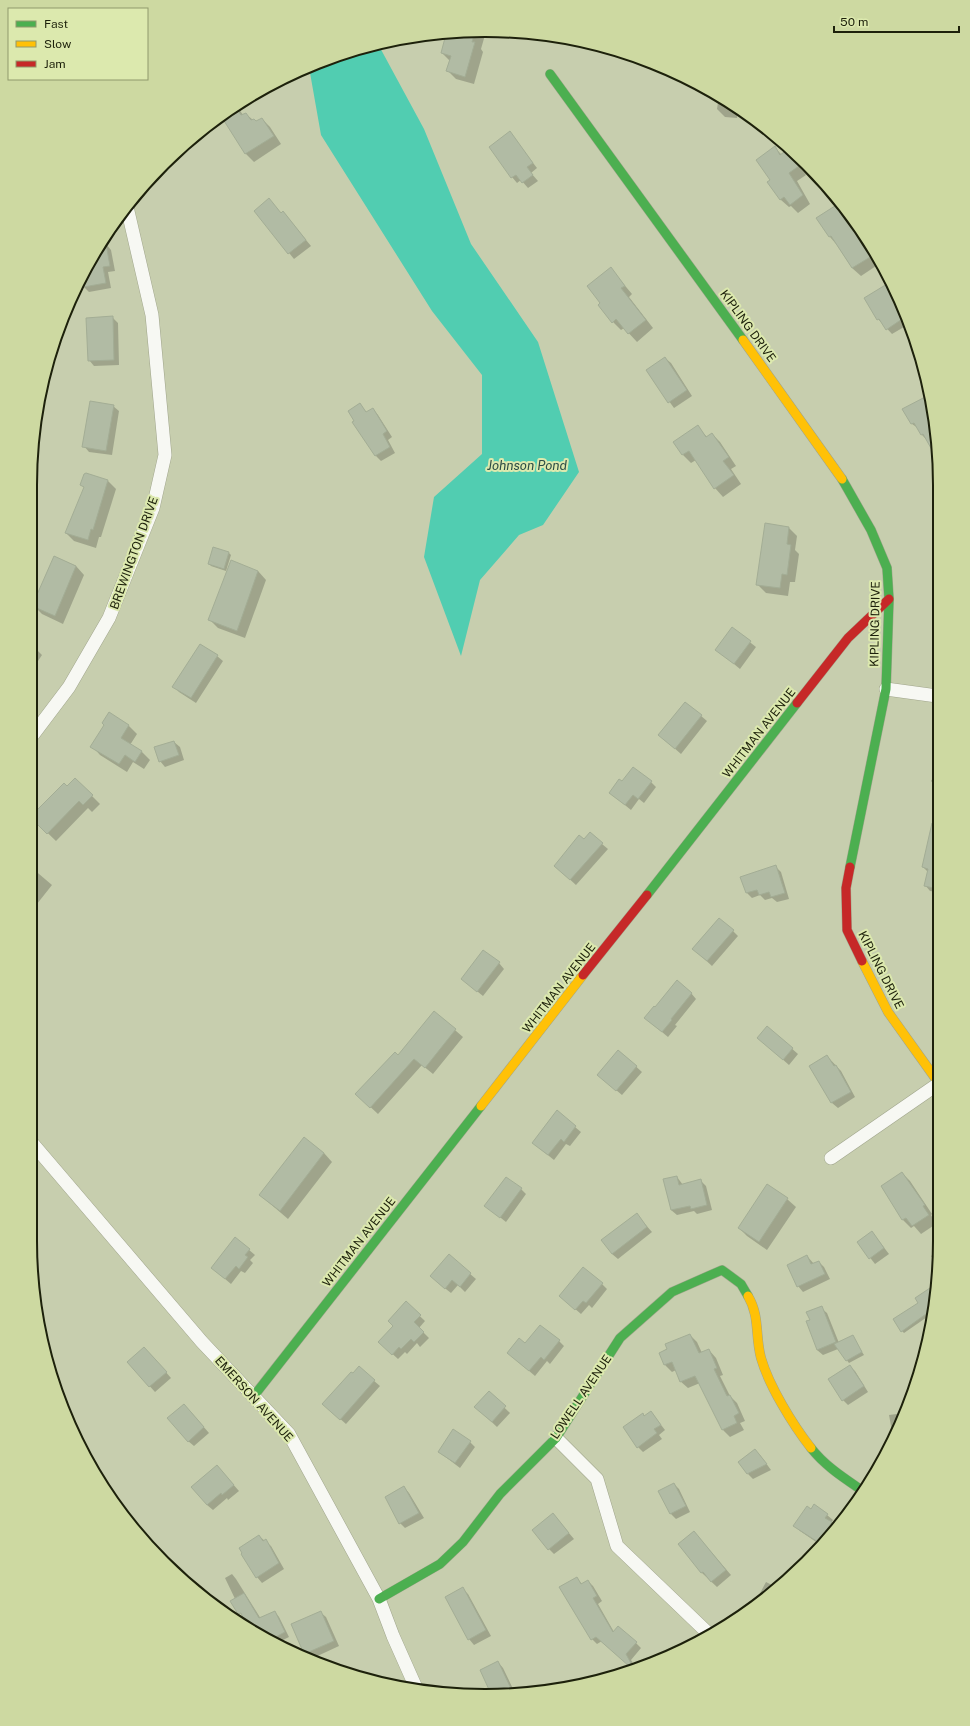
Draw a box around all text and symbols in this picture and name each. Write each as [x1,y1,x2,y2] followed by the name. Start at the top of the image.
[8,8,148,80] legend
[834,8,959,34] scale bar
[840,15,868,29] text: 50 m
[44,17,69,31] text: Fast
[44,37,72,51] text: Slow
[44,57,66,71] text: Jam
[717,287,779,365] street label: KIPLING DRIVE
[487,458,567,473] water label: Johnson Pond
[107,495,161,611] street label: BREWINGTON DRIVE
[867,581,883,667] street label: KIPLING DRIVE
[720,685,798,781] street label: WHITMAN AVENUE
[855,929,907,1011] street label: KIPLING DRIVE
[520,940,598,1036] street label: WHITMAN AVENUE
[320,1194,398,1290] street label: WHITMAN AVENUE
[548,1352,614,1442] street label: LOWELL AVENUE
[212,1354,296,1444] street label: EMERSON AVENUE

